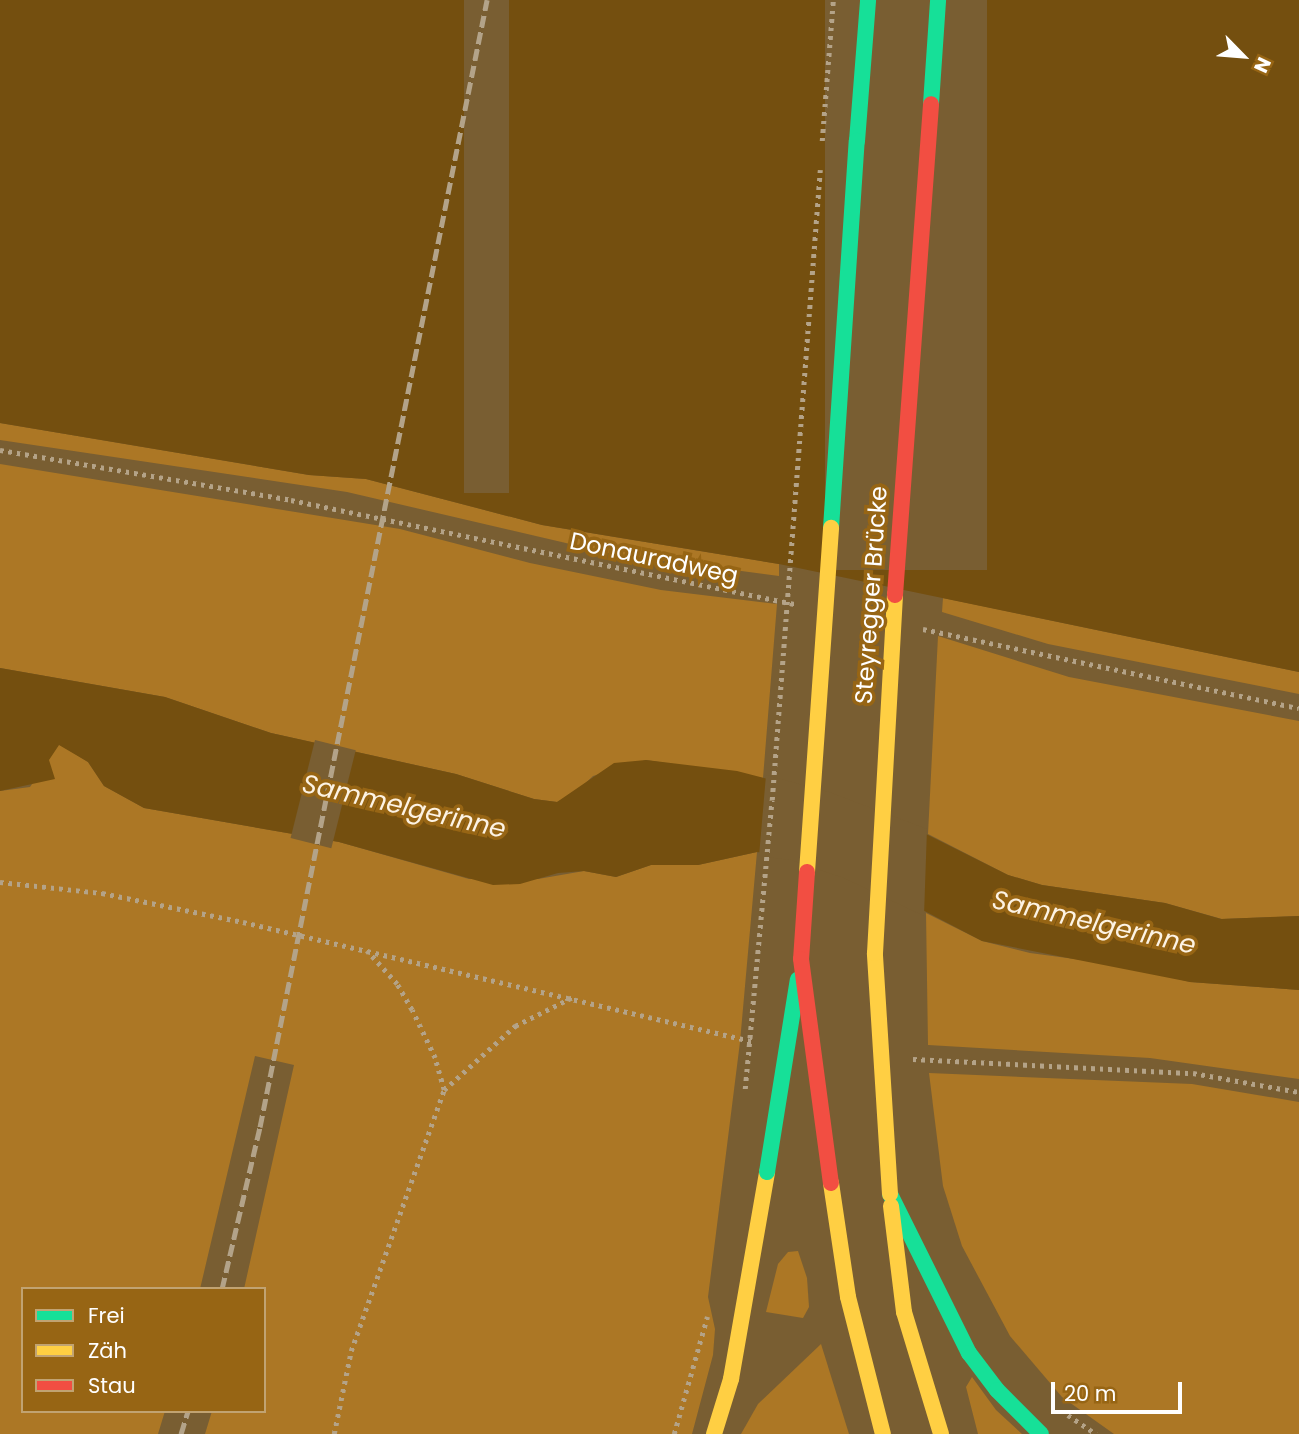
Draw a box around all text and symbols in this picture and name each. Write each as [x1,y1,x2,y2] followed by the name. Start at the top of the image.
[1208,21,1278,91] north arrow
[1247,53,1278,77] text: N
[849,485,893,705] street label: Steyregger Brücke
[567,526,741,590] street label: Donauradweg
[299,768,509,846] water label: Sammelgerinne
[989,884,1199,962] water label: Sammelgerinne
[21,1287,266,1413] legend
[88,1301,125,1330] text: Frei
[88,1336,127,1365] text: Zäh
[1054,1368,1185,1412] scale bar
[88,1371,136,1400] text: Stau
[1064,1379,1117,1408] text: 20 m

